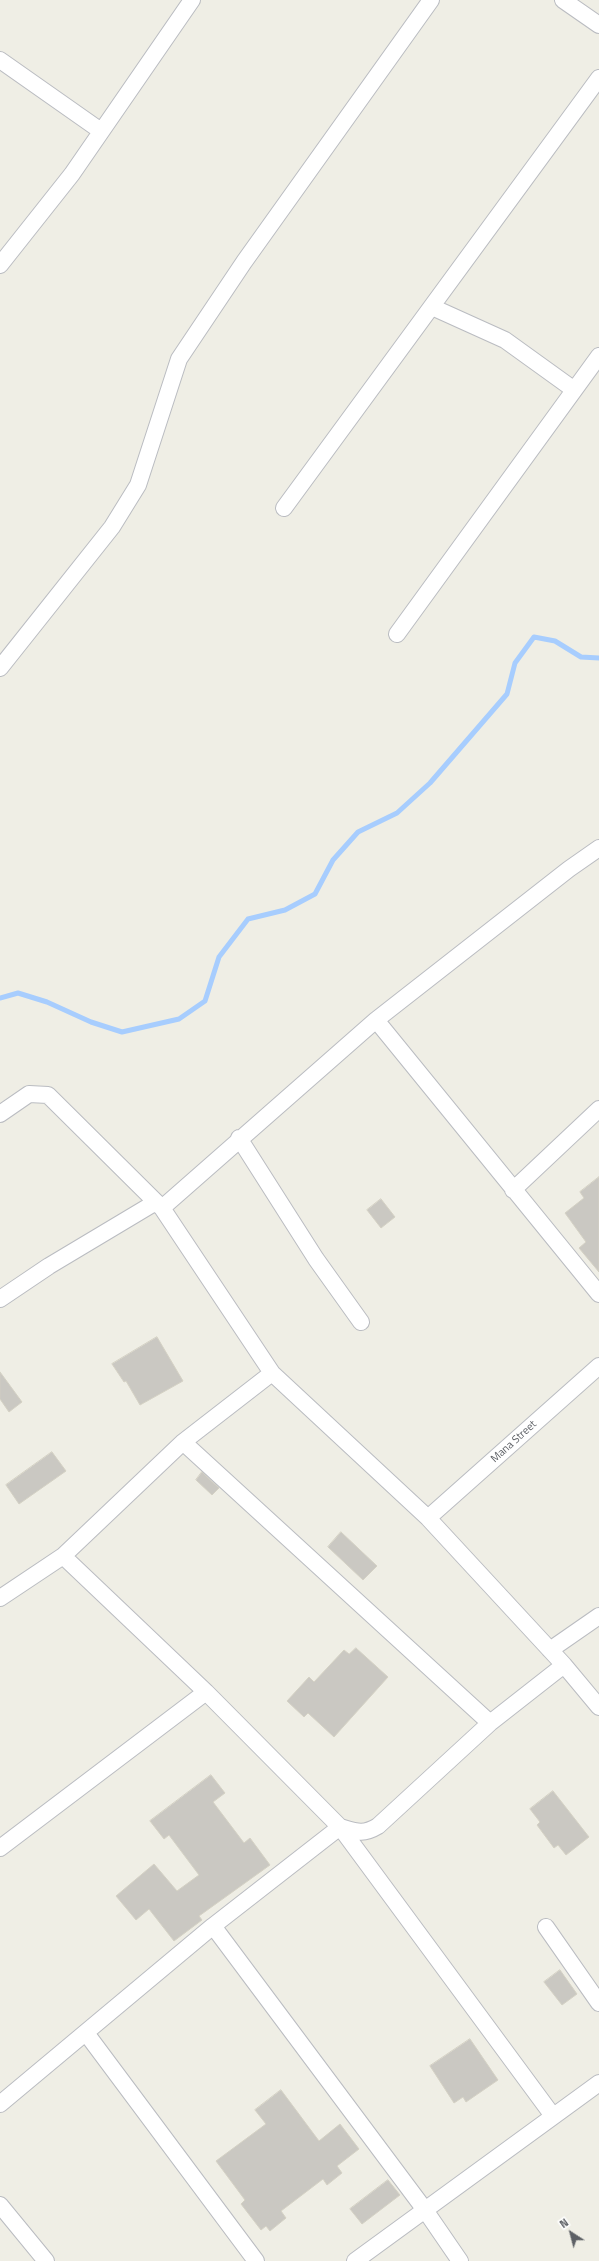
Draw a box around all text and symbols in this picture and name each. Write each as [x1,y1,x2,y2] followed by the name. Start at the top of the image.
[488,1418,540,1466] street label: Mana Street
[551,2213,591,2253] north arrow
[556,2215,572,2232] text: N

